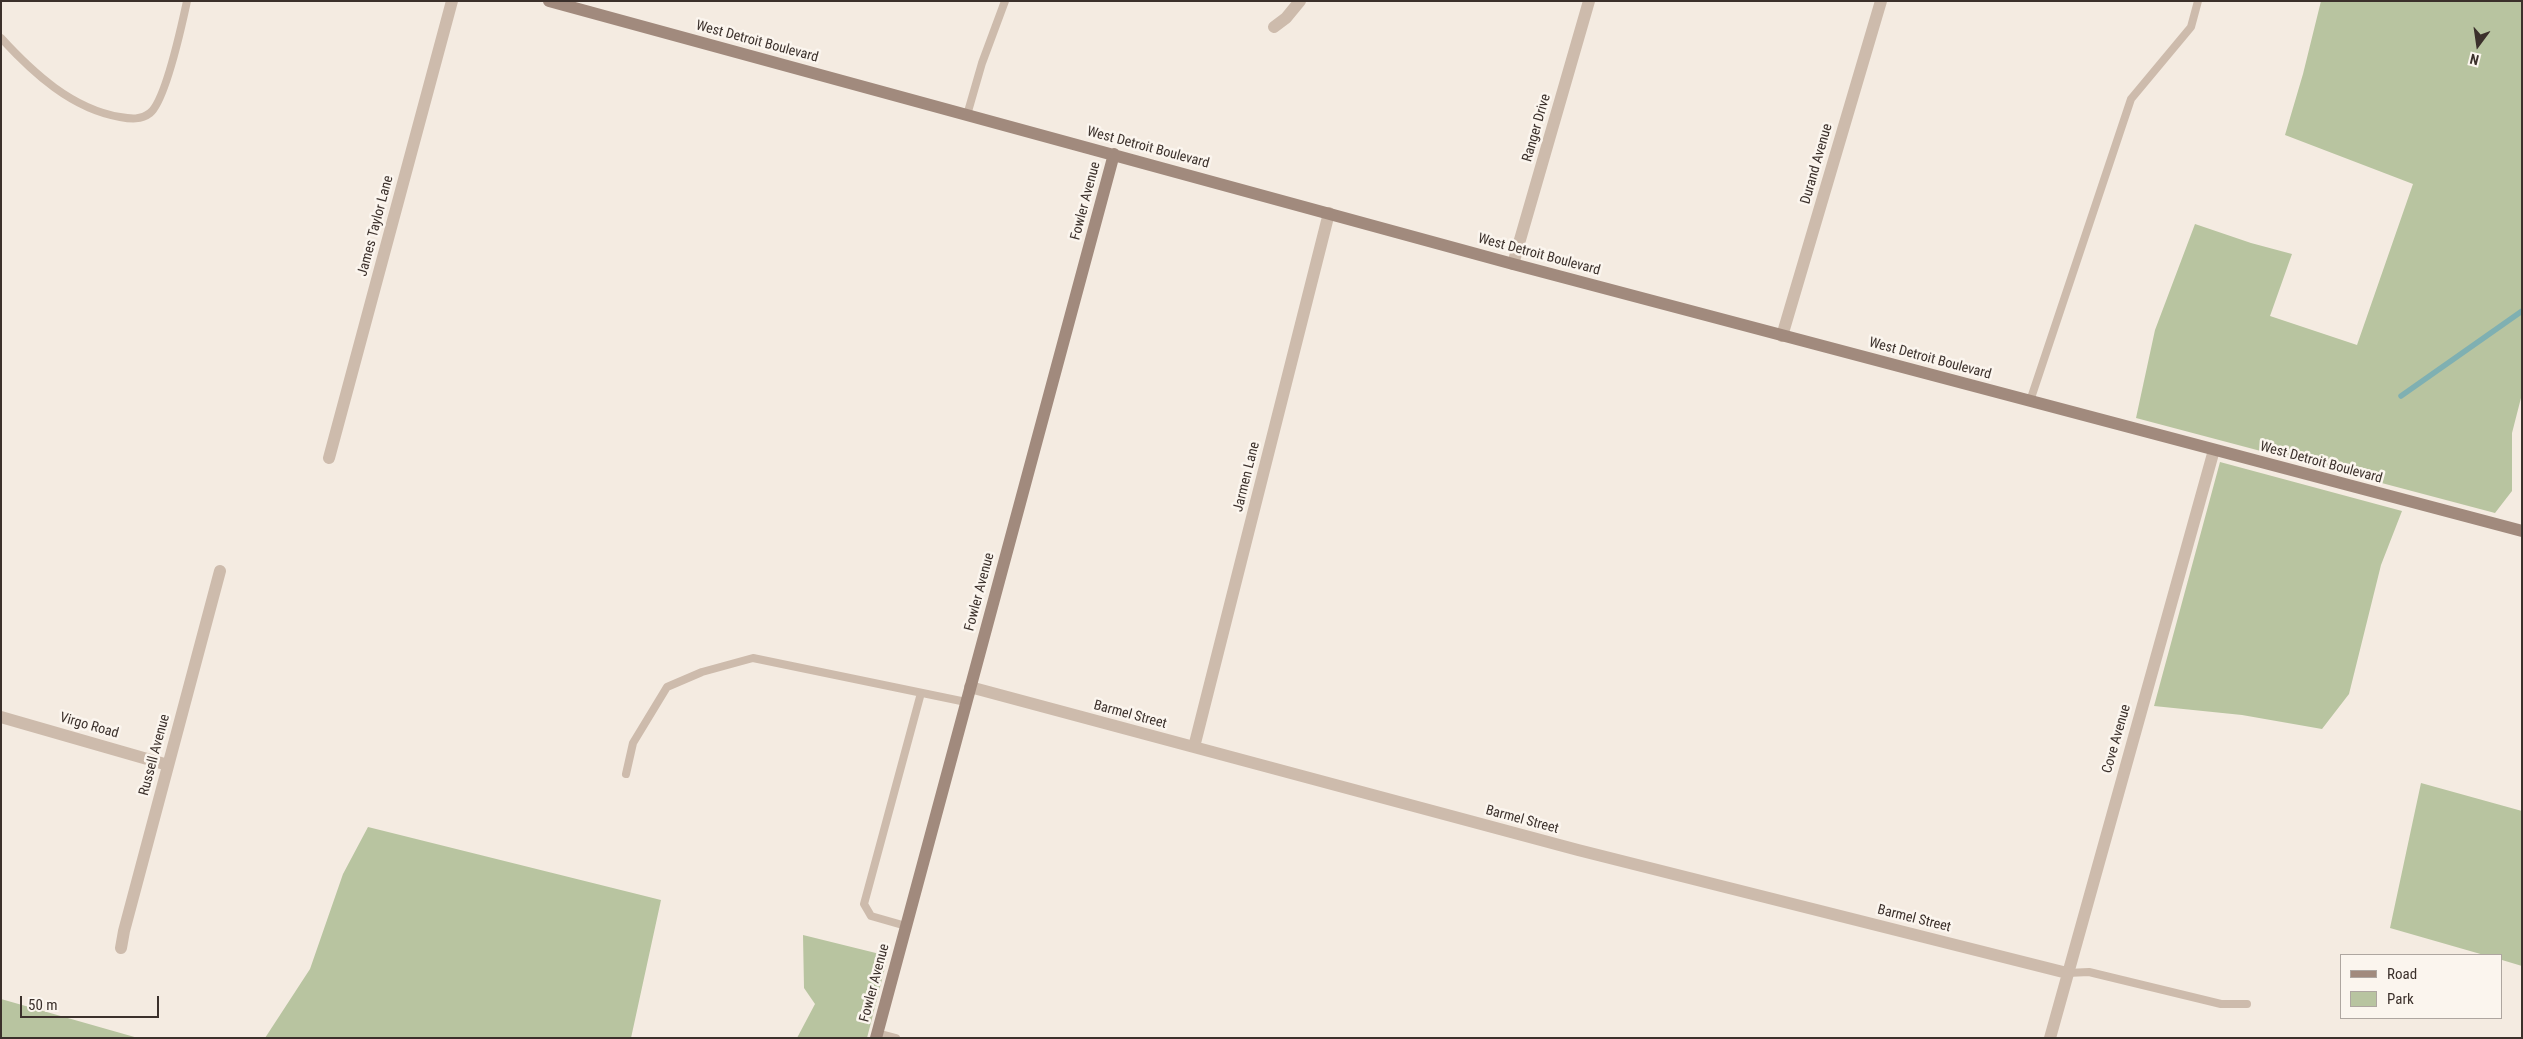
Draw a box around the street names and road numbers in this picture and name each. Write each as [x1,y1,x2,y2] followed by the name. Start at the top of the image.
[694,18,820,66] street label: West Detroit Boulevard
[1519,92,1555,164] street label: Ranger Drive
[1798,122,1836,206] street label: Durand Avenue
[1085,124,1211,172] street label: West Detroit Boulevard
[1067,160,1105,242] street label: Fowler Avenue
[354,174,398,278] street label: James Taylor Lane
[1476,231,1602,279] street label: West Detroit Boulevard
[1867,335,1993,383] street label: West Detroit Boulevard
[2258,439,2384,487] street label: West Detroit Boulevard
[1230,440,1264,514] street label: Jarmen Lane
[961,551,999,633] street label: Fowler Avenue
[1092,697,1168,733] street label: Barmel Street
[2099,703,2135,775] street label: Cove Avenue
[58,710,120,742] street label: Virgo Road
[136,713,174,797] street label: Russell Avenue
[1484,802,1560,838] street label: Barmel Street
[1876,902,1952,936] street label: Barmel Street
[856,942,894,1024] street label: Fowler Avenue

